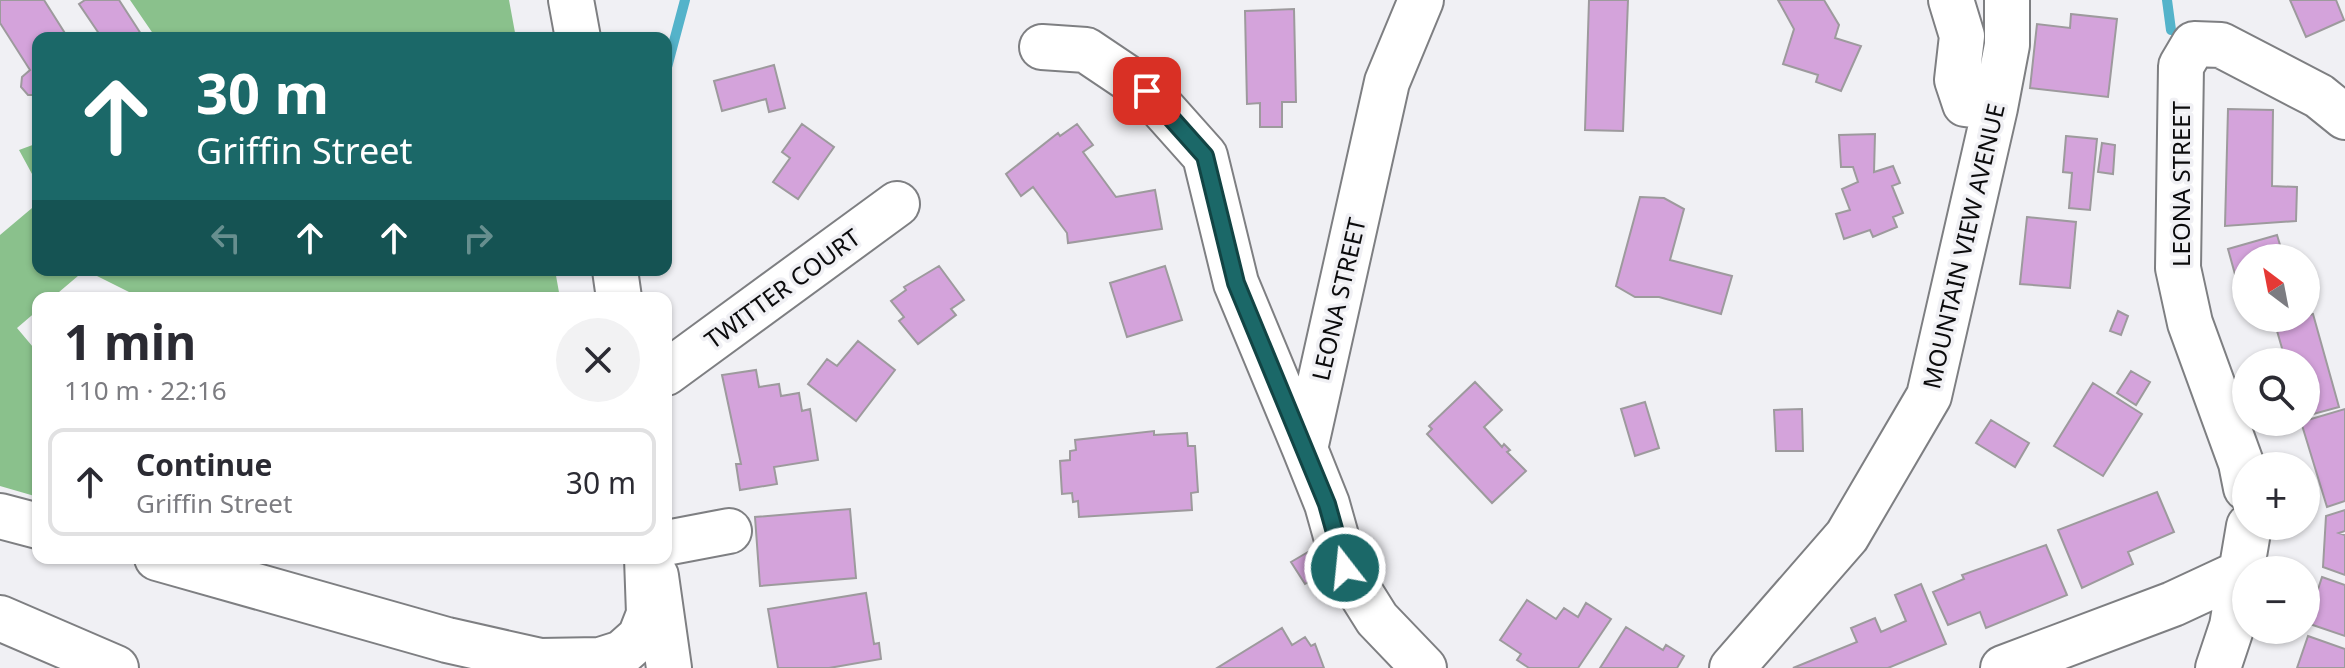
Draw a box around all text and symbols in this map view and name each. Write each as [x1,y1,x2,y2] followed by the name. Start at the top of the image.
[196,54,329,130] text: 30 m
[1113,57,1181,125] pin
[64,64,168,168] icon: ahead
[1125,69,1169,113] icon: arrive
[1914,100,2012,392] street label: MOUNTAIN VIEW AVENUE
[2164,100,2197,267] street label: LEONA STREET
[196,126,413,175] text: Griffin Street
[1303,214,1373,384] street label: LEONA STREET
[204,216,248,260] icon: left
[288,216,332,260] icon: ahead
[372,216,416,260] icon: ahead
[456,216,500,260] icon: right
[698,220,867,356] street label: TWITTER COURT
[2232,244,2320,332] north arrow
[2232,244,2320,644] map controls
[64,309,196,374] text: 1 min
[556,318,640,402] button: close
[2232,348,2320,436] button: search
[64,372,227,408] text: 110 m · 22:16
[136,444,272,485] text: Continue
[2232,452,2320,540] button: +
[68,460,112,504] icon: ahead
[566,462,636,503] text: 30 m
[136,485,292,521] text: Griffin Street
[1303,526,1387,610] position arrow
[2232,556,2320,644] button: −

